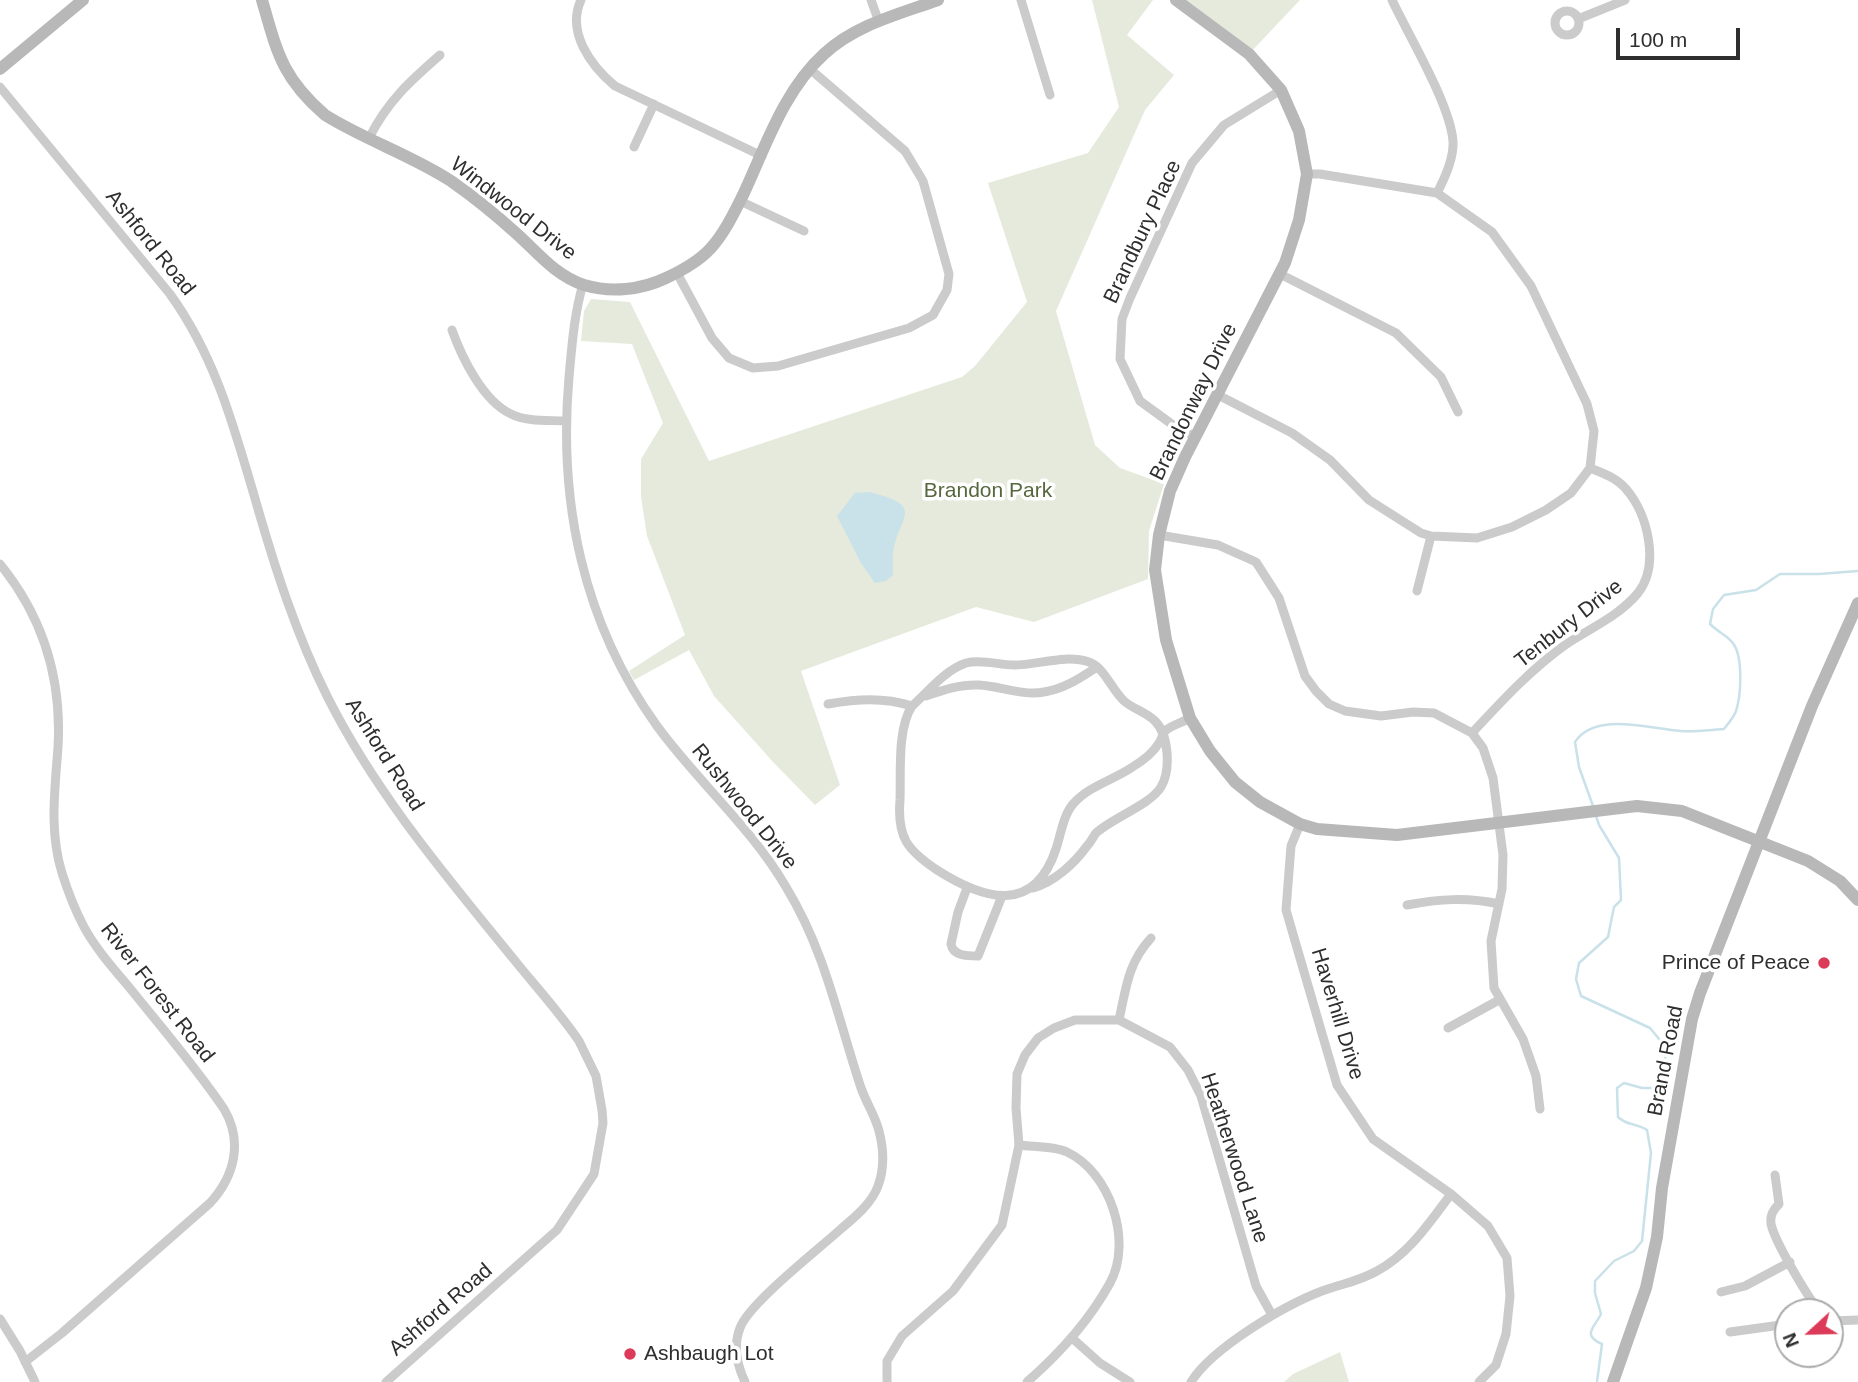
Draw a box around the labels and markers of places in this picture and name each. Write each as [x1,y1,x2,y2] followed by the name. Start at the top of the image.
[1662,950,1810,976] place label: Prince of Peace
[1816,955,1832,971] marker: Prince of Peace
[644,1341,774,1367] place label: Ashbaugh Lot
[622,1346,638,1362] marker: Ashbaugh Lot

